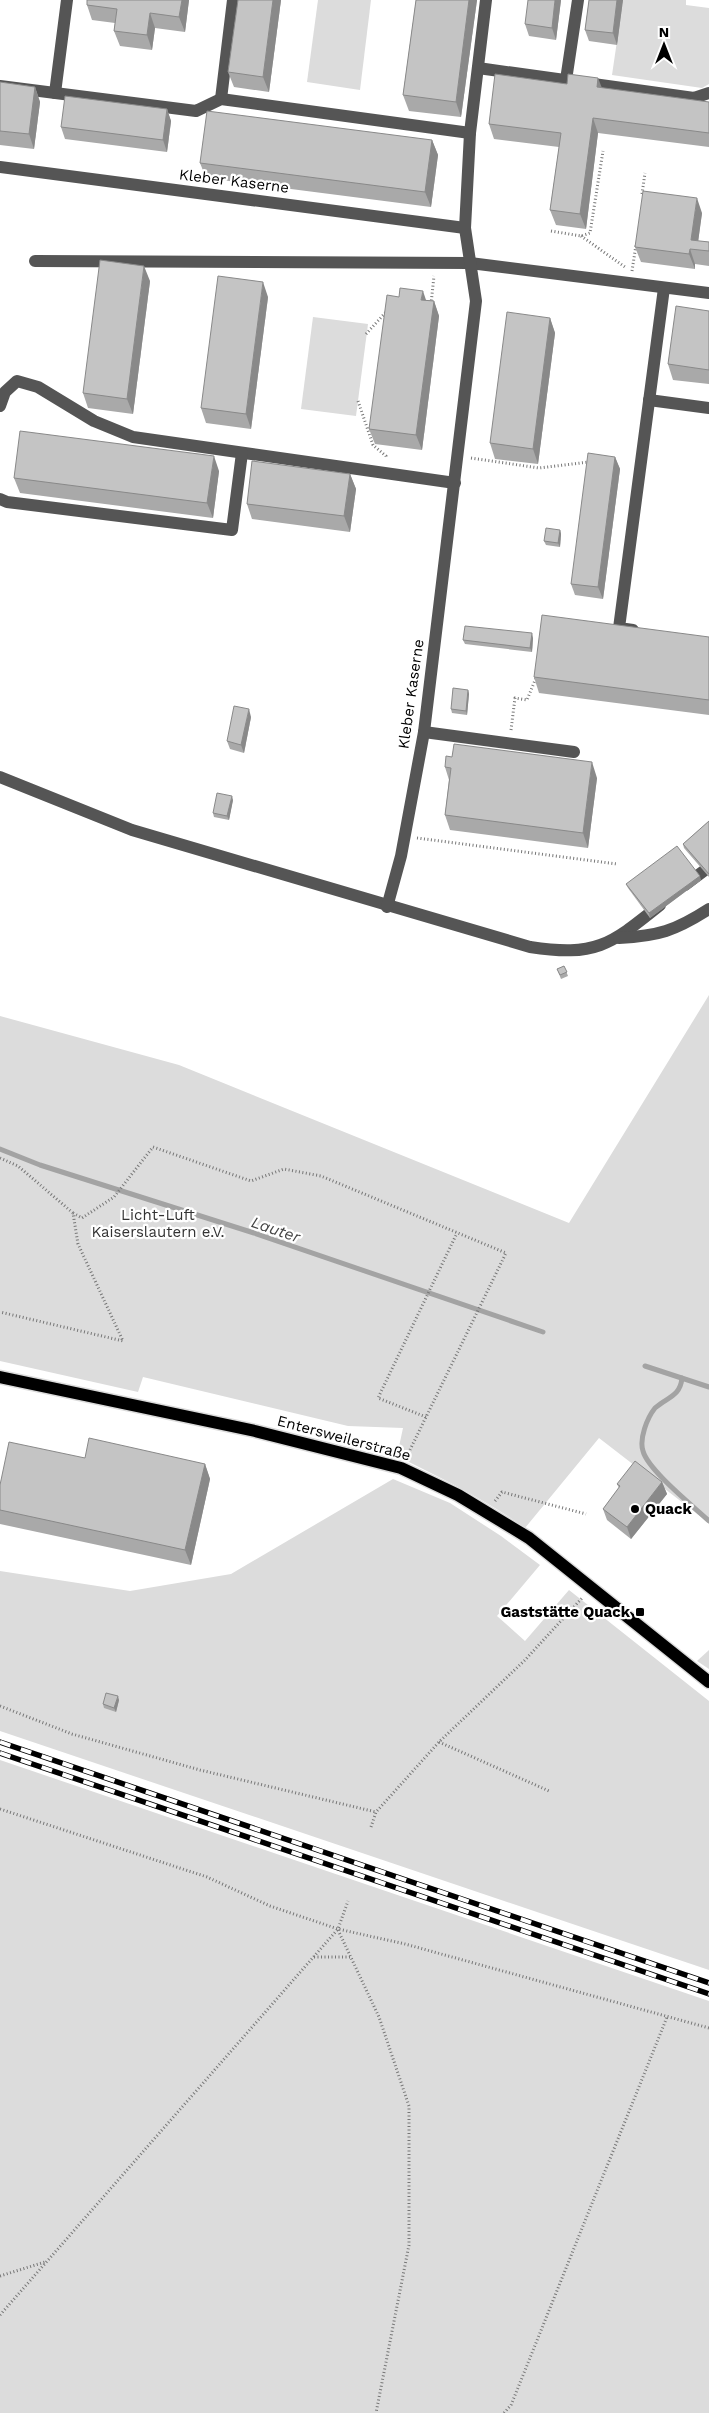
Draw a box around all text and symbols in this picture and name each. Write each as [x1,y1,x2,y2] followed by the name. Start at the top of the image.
[639,20,689,70] north arrow
[659,24,669,40] text: N
[178,165,290,197] street label: Kleber Kaserne
[394,638,428,750] street label: Kleber Kaserne
[91,1206,225,1241] park label: Licht-Luft Kaiserslautern e.V.
[249,1212,303,1247] water label: Lauter
[275,1412,413,1464] street label: Entersweilerstraße
[645,1500,692,1518] place label: Quack
[629,1503,641,1515] marker: Quack
[501,1603,631,1621] place label: Gaststätte Quack
[634,1606,646,1618] marker: Gaststätte Quack

